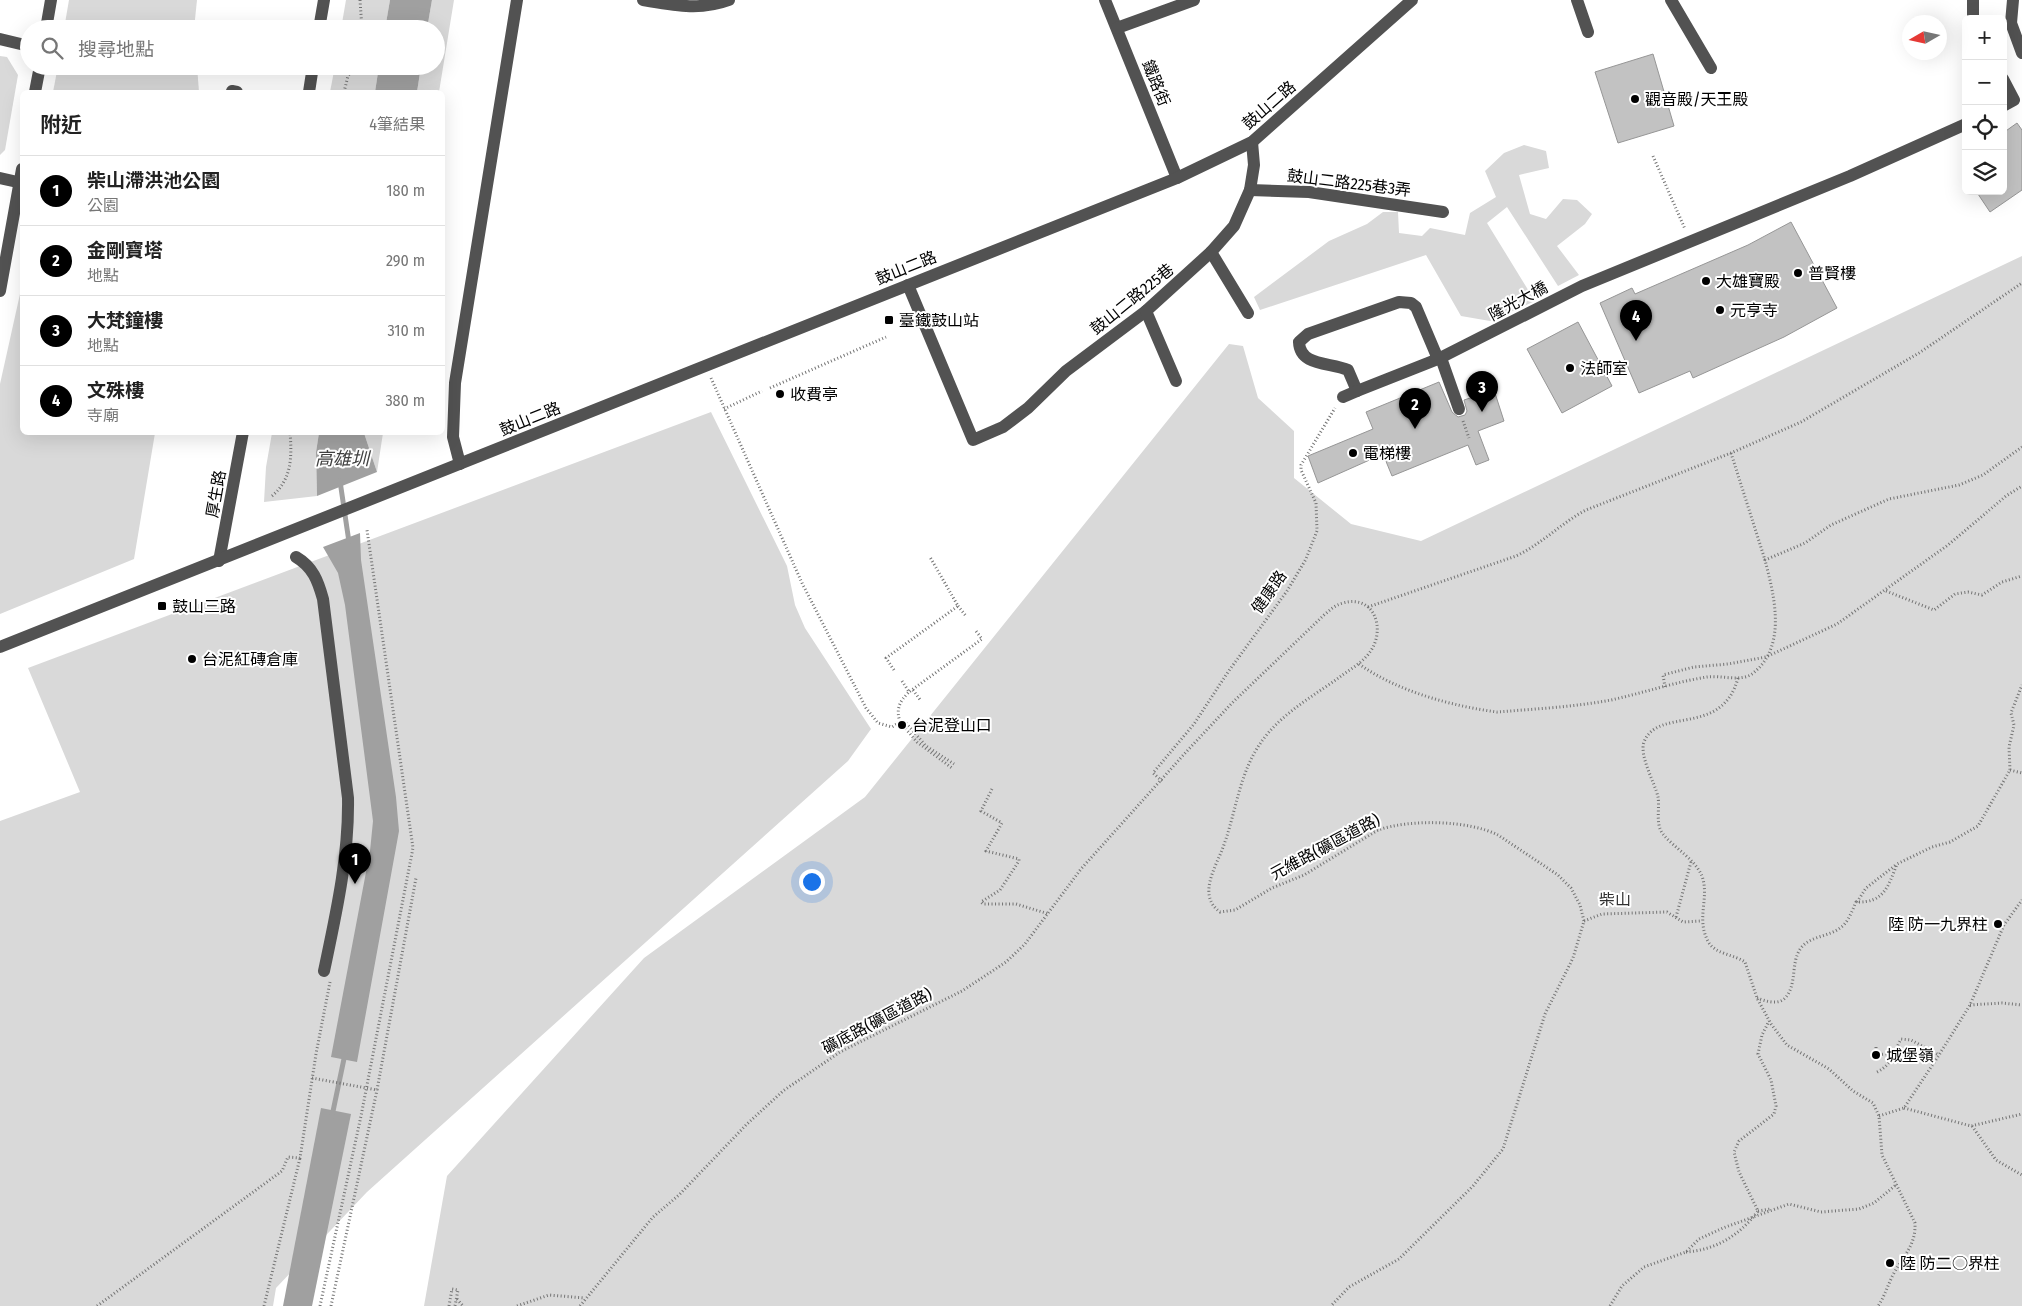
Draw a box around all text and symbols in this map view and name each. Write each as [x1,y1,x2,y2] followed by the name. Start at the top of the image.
[1902,15,1947,60] north arrow
[1962,15,2007,195] map controls
[1962,15,2007,60] button: +
[20,20,445,75] search box
[38,34,66,62] icon: search
[78,38,154,61] text: 搜尋地點
[1138,57,1174,109] street label: 鐵路街
[1962,60,2007,105] button: −
[1239,77,1299,133] street label: 鼓山二路
[1645,90,1749,109] place label: 觀音殿/天王殿
[1629,93,1641,105] marker: 觀音殿/天王殿
[1962,105,2007,150] button: locate
[40,112,82,138] text: 附近
[369,115,425,134] text: 4筆結果
[1962,150,2007,195] button: layers
[1286,166,1412,200] street label: 鼓山二路225巷3弄
[87,169,220,192] text: 柴山滯洪池公園
[53,181,59,200] text: 1
[386,181,425,200] text: 180 m
[87,196,119,215] text: 公園
[87,239,163,262] text: 金剛寶塔
[873,247,939,289] street label: 鼓山二路
[52,251,60,270] text: 2
[386,251,425,270] text: 290 m
[1087,260,1177,338] street label: 鼓山二路225巷
[1808,264,1856,283] place label: 普賢樓
[87,266,119,285] text: 地點
[1792,267,1804,279] marker: 普賢樓
[1716,272,1780,291] place label: 大雄寶殿
[1700,275,1712,287] marker: 大雄寶殿
[1485,278,1551,324] street label: 隆光大橋
[1620,300,1652,341] pin: 4
[1730,301,1778,320] place label: 元亨寺
[1714,304,1726,316] marker: 元亨寺
[87,309,163,332] text: 大梵鐘樓
[899,311,979,330] place label: 臺鐵鼓山站
[883,314,895,326] marker: 臺鐵鼓山站
[52,321,60,340] text: 3
[388,321,425,340] text: 310 m
[87,336,119,355] text: 地點
[1580,359,1628,378] place label: 法師室
[1564,362,1576,374] marker: 法師室
[1466,371,1498,412] pin: 3
[87,379,144,402] text: 文殊樓
[790,385,838,404] place label: 收費亭
[774,388,786,400] marker: 收費亭
[1399,388,1431,429] pin: 2
[52,391,60,410] text: 4
[385,391,425,410] text: 380 m
[497,398,563,440] street label: 鼓山二路
[87,406,119,425] text: 寺廟
[1363,444,1411,463] place label: 電梯樓
[1347,447,1359,459] marker: 電梯樓
[315,448,372,470] water label: 高雄圳
[202,469,230,519] street label: 厚生路
[1247,567,1291,617] street label: 健康路
[172,597,236,616] place label: 鼓山三路
[156,600,168,612] marker: 鼓山三路
[202,650,298,669] place label: 台泥紅磚倉庫
[186,653,198,665] marker: 台泥紅磚倉庫
[912,716,992,735] place label: 台泥登山口
[896,719,908,731] marker: 台泥登山口
[1267,810,1383,884] street label: 元維路(礦區道路)
[339,843,371,884] pin: 1
[799,869,825,895] your location
[1599,890,1631,909] park label: 柴山
[1888,915,1988,934] place label: 陸 防一九界柱
[1992,918,2004,930] marker: 陸 防一九界柱
[819,984,935,1058] street label: 礦底路(礦區道路)
[1886,1046,1934,1065] place label: 城堡嶺
[1870,1049,1882,1061] marker: 城堡嶺
[1900,1254,2000,1273] place label: 陸 防二○界柱
[1884,1257,1896,1269] marker: 陸 防二○界柱

